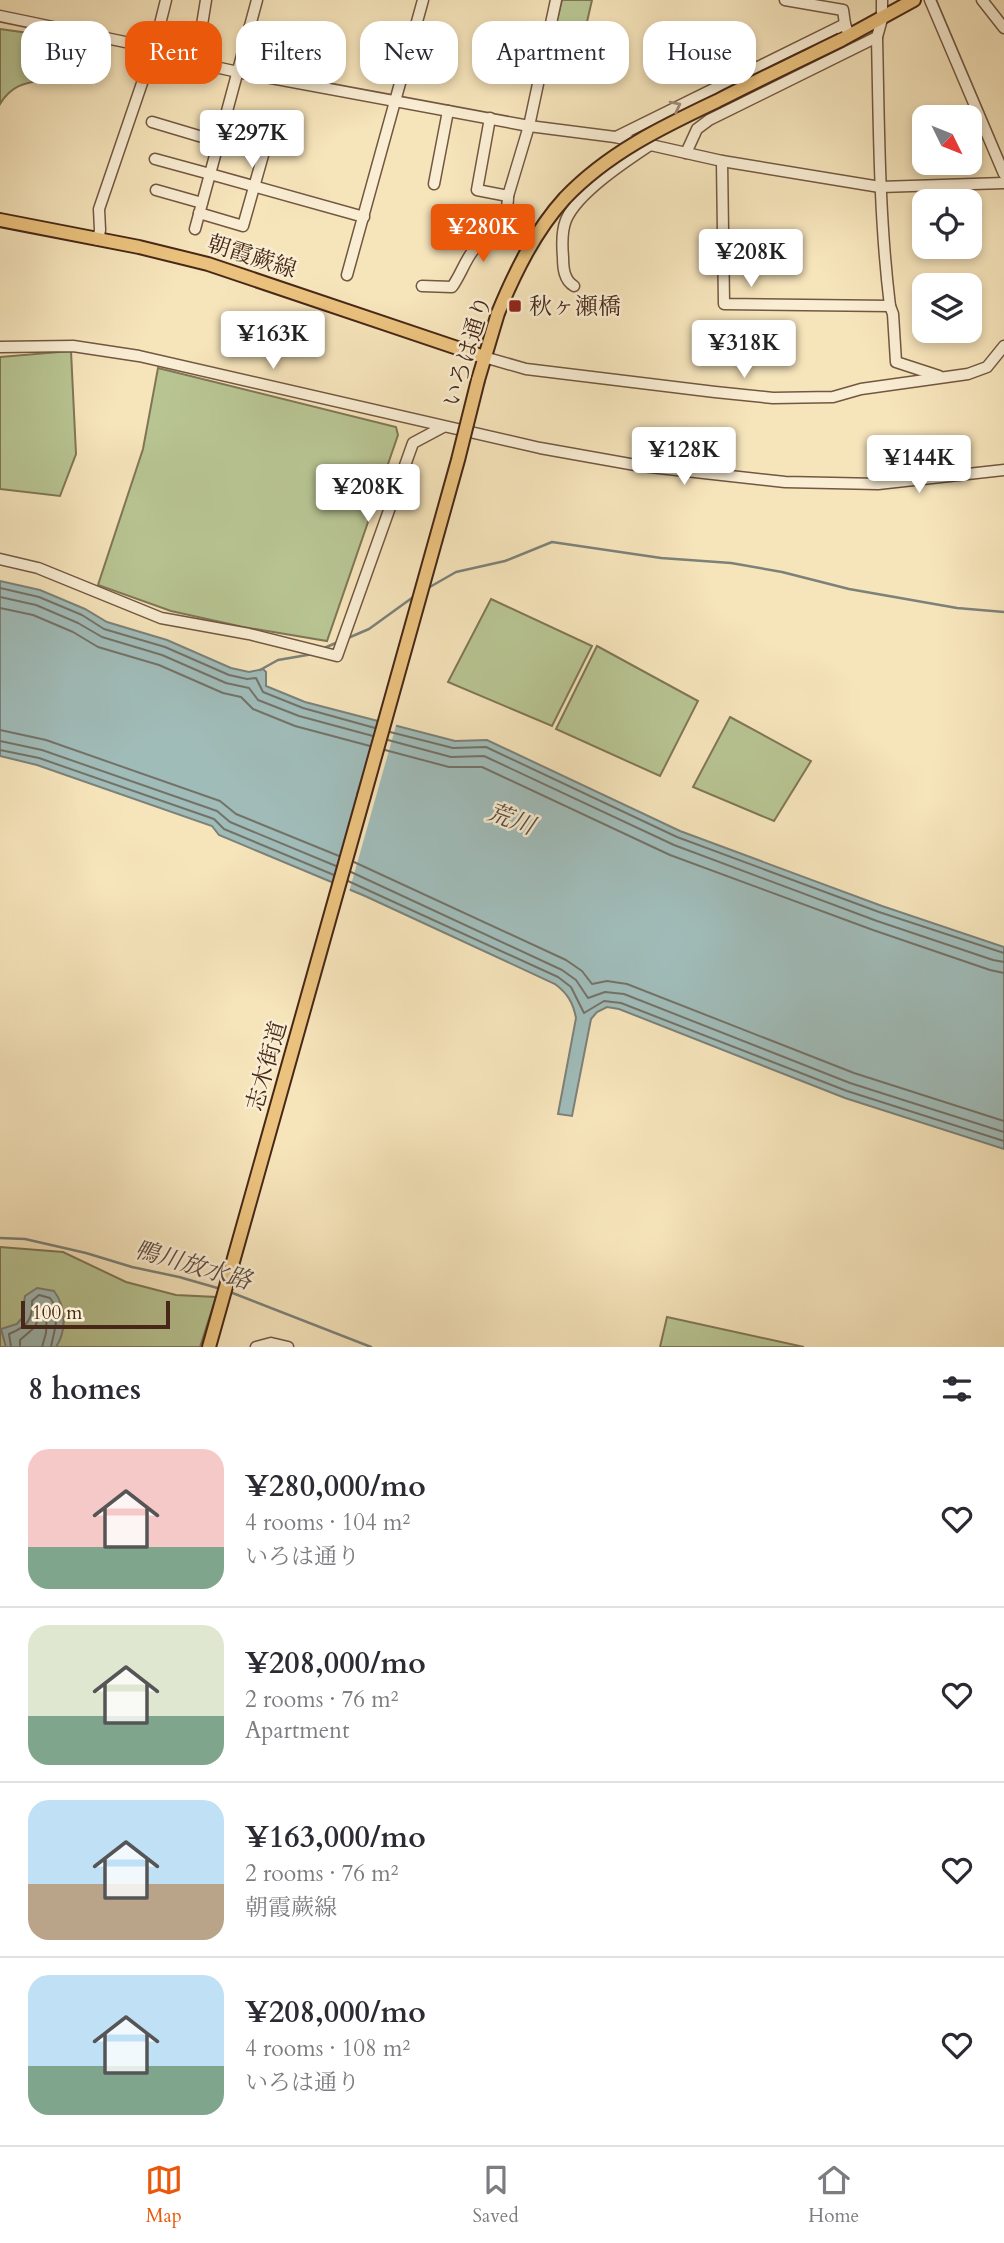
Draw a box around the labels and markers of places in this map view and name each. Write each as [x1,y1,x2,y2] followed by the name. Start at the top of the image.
[203,110,301,170] pin: ¥297K
[434,204,532,264] pin: ¥280K
[702,230,800,289] pin: ¥208K
[529,291,621,322] place label: 秋ヶ瀬橋
[507,298,523,314] marker: 秋ヶ瀬橋
[224,312,322,371] pin: ¥163K
[695,320,793,380] pin: ¥318K
[635,428,733,487] pin: ¥128K
[870,435,968,495] pin: ¥144K
[319,464,417,524] pin: ¥208K

